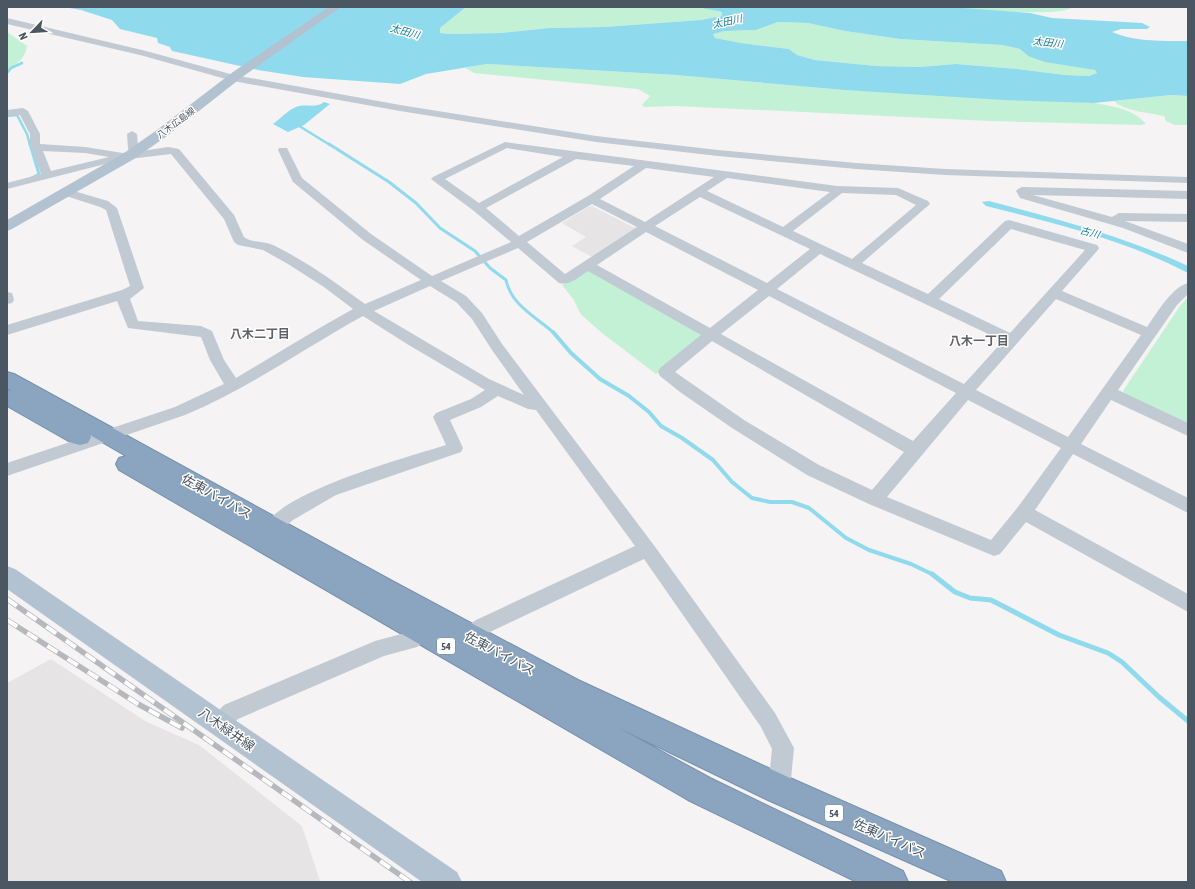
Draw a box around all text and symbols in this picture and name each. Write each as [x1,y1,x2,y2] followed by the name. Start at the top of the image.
[12,12,52,52] north arrow
[711,13,744,30] water label: 太田川
[389,22,422,41] water label: 太田川
[16,31,30,42] text: N
[1032,35,1064,50] water label: 太田川
[155,105,198,141] street label: 八木広島線
[1079,225,1102,241] water label: 古川
[230,327,290,341] district label: 八木二丁目
[949,334,1009,348] district label: 八木一丁目
[179,471,254,522] street label: 佐東バイパス
[462,629,538,678] street label: 佐東バイパス
[437,638,455,654] road number: 54
[196,705,258,754] street label: 八木緑井線
[825,805,843,821] road number: 54
[851,816,928,861] street label: 佐東バイパス

